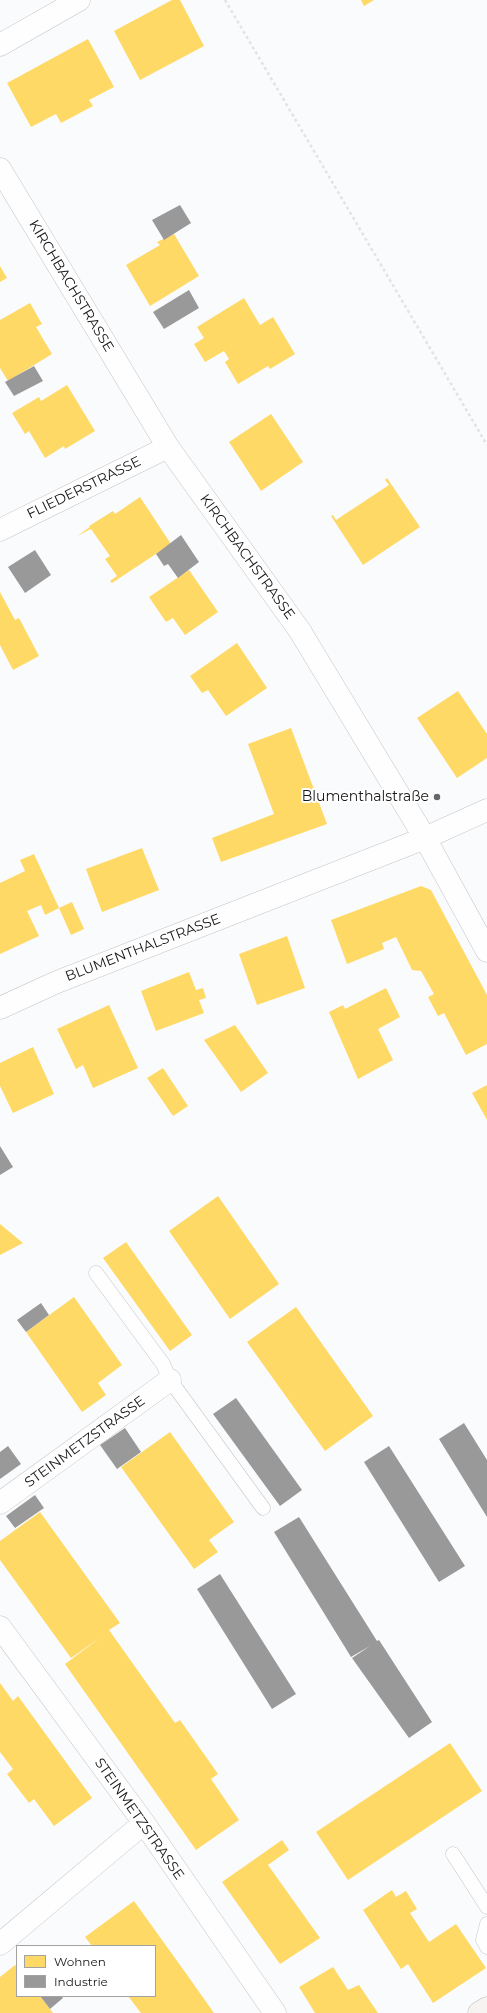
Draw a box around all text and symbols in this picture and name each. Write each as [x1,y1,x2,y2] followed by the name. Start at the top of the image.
[25,217,117,355] street label: KIRCHBACHSTRASSE
[24,453,144,523] street label: FLIEDERSTRASSE
[196,491,298,623] street label: KIRCHBACHSTRASSE
[302,789,429,805] place label: Blumenthalstraße
[432,792,442,802] marker: Blumenthalstraße
[63,911,223,985] street label: BLUMENTHALSTRASSE
[22,1393,148,1491] street label: STEINMETZSTRASSE
[91,1755,187,1883] street label: STEINMETZSTRASSE
[16,1945,156,1997] legend
[54,1954,106,1969] text: Wohnen
[54,1974,108,1989] text: Industrie

